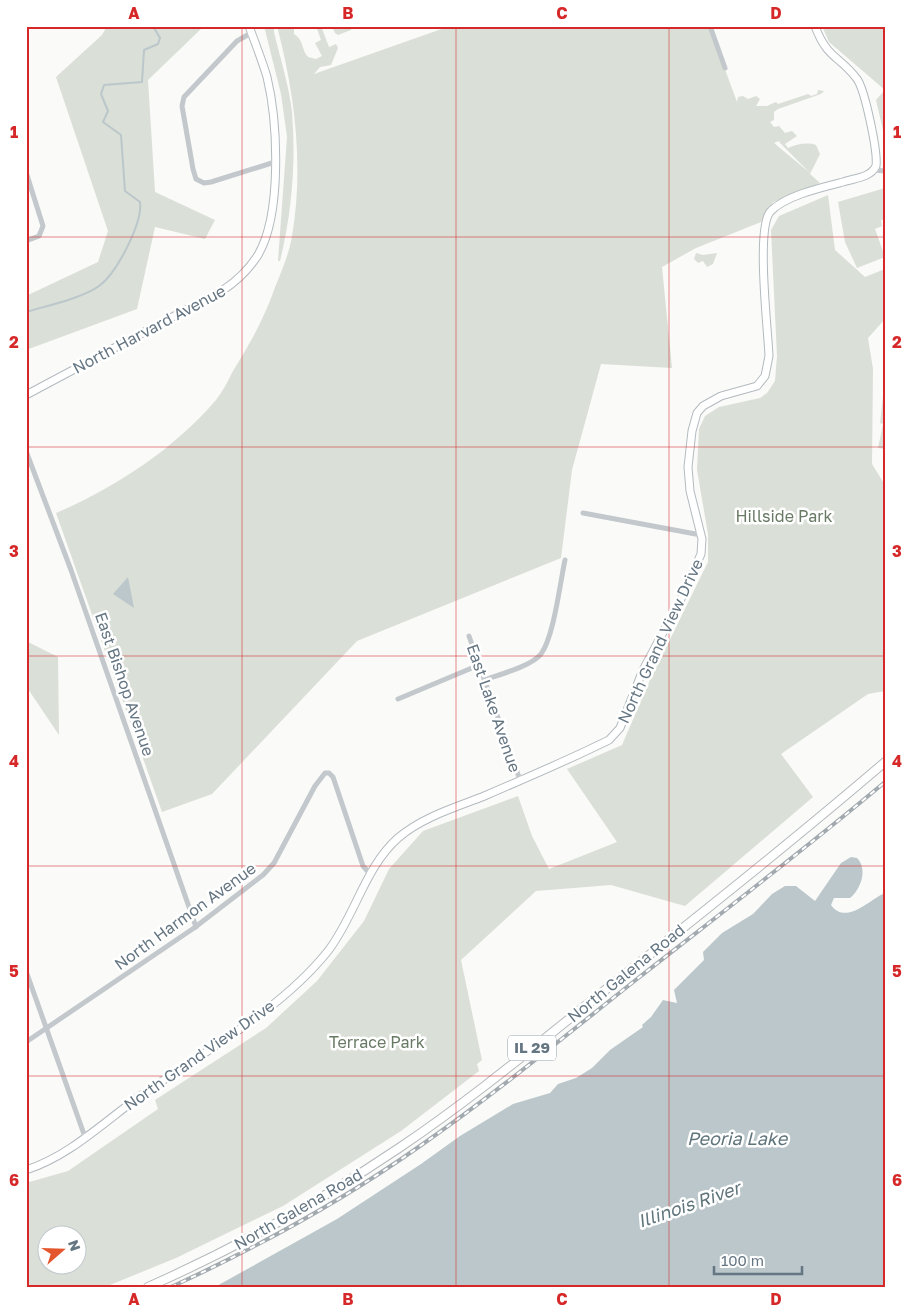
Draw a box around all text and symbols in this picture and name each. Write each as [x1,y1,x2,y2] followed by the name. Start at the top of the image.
[128,3,140,23] text: A
[342,3,354,23] text: B
[556,3,568,23] text: C
[770,3,782,23] text: D
[10,122,18,142] text: 1
[893,122,901,142] text: 1
[69,280,229,378] street label: North Harvard Avenue
[9,332,19,352] text: 2
[892,332,902,352] text: 2
[735,506,833,526] park label: Hillside Park
[9,541,19,561] text: 3
[892,541,902,561] text: 3
[613,555,707,727] street label: North Grand View Drive
[91,609,159,759] street label: East Bishop Avenue
[463,641,525,775] street label: East Lake Avenue
[9,751,19,771] text: 4
[892,751,902,771] text: 4
[110,858,260,974] street label: North Harmon Avenue
[563,920,689,1026] street label: North Galena Road
[9,961,19,981] text: 5
[892,961,902,981] text: 5
[120,995,278,1115] street label: North Grand View Drive
[329,1032,425,1052] park label: Terrace Park
[508,1036,556,1060] road number: IL 29
[687,1127,789,1149] water label: Peoria Lake
[230,1164,366,1254] street label: North Galena Road
[9,1170,19,1190] text: 6
[892,1170,902,1190] text: 6
[635,1175,746,1232] water label: Illinois River
[38,1226,88,1276] north arrow
[65,1237,84,1253] text: N
[714,1243,801,1275] scale bar
[721,1251,764,1269] text: 100 m
[128,1289,140,1309] text: A
[342,1289,354,1309] text: B
[556,1289,568,1309] text: C
[770,1289,782,1309] text: D

